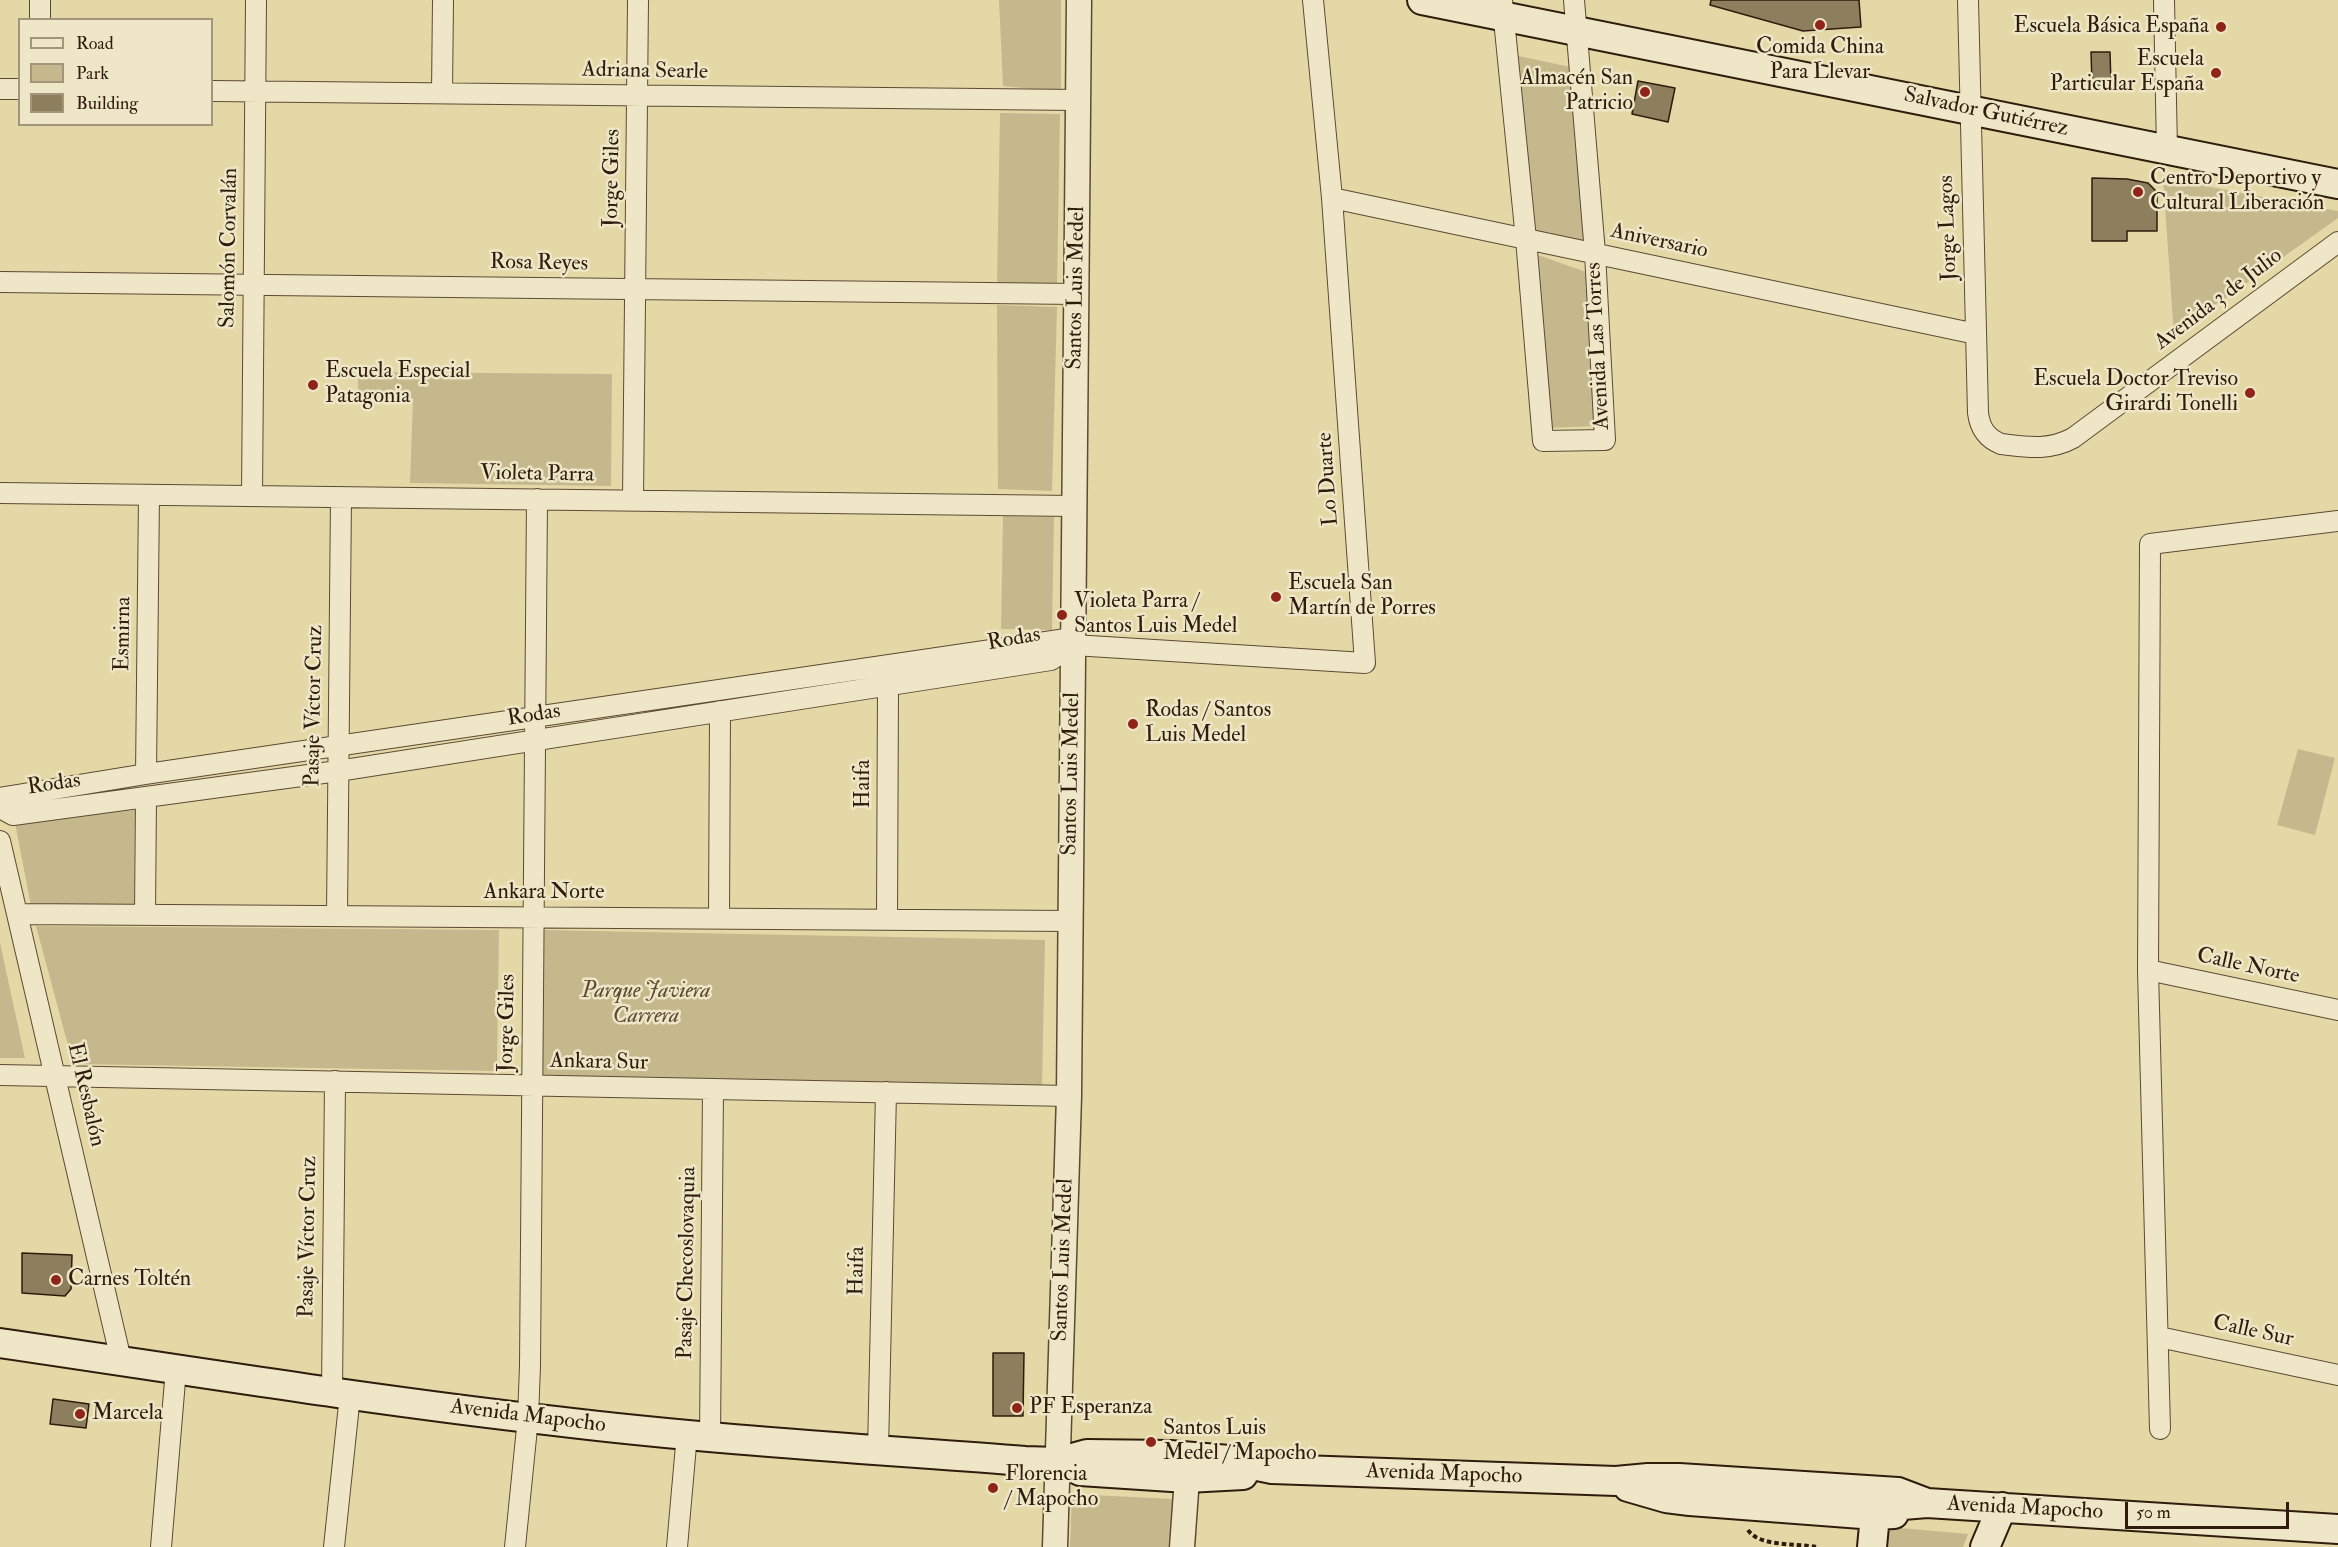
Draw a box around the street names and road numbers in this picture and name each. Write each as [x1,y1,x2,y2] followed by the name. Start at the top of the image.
[582,58,708,86] street label: Adriana Searle
[1901,83,2071,143] street label: Salvador Gutiérrez
[599,129,627,227] street label: Jorge Giles
[215,168,245,328] street label: Salomón Corvalán
[1934,175,1964,281] street label: Jorge Lagos
[1062,206,1092,370] street label: Santos Luis Medel
[1608,219,1710,265] street label: Aniversario
[2150,243,2288,357] street label: Avenida 3 de Julio
[490,250,588,278] street label: Rosa Reyes
[1581,262,1617,430] street label: Avenida Las Torres
[1313,431,1345,527] street label: Lo Duarte
[480,461,594,489] street label: Violeta Parra
[110,596,138,672] street label: Esmirna
[985,622,1043,658] street label: Rodas
[300,625,330,787] street label: Pasaje Víctor Cruz
[1057,692,1087,856] street label: Santos Luis Medel
[506,699,562,733] street label: Rodas
[851,759,877,809] street label: Haifa
[26,768,82,802] street label: Rodas
[484,880,604,906] street label: Ankara Norte
[2194,943,2302,991] street label: Calle Norte
[494,974,522,1072] street label: Jorge Giles
[60,1041,110,1149] street label: El Resbalón
[550,1049,648,1077] street label: Ankara Sur
[294,1156,324,1318] street label: Pasaje Víctor Cruz
[673,1166,703,1360] street label: Pasaje Checoslovaquia
[1048,1178,1080,1342] street label: Santos Luis Medel
[844,1246,872,1296] street label: Haifa
[2210,1311,2296,1353] street label: Calle Sur
[449,1394,607,1440] street label: Avenida Mapocho
[1365,1459,1523,1491] street label: Avenida Mapocho
[1946,1492,2104,1526] street label: Avenida Mapocho

